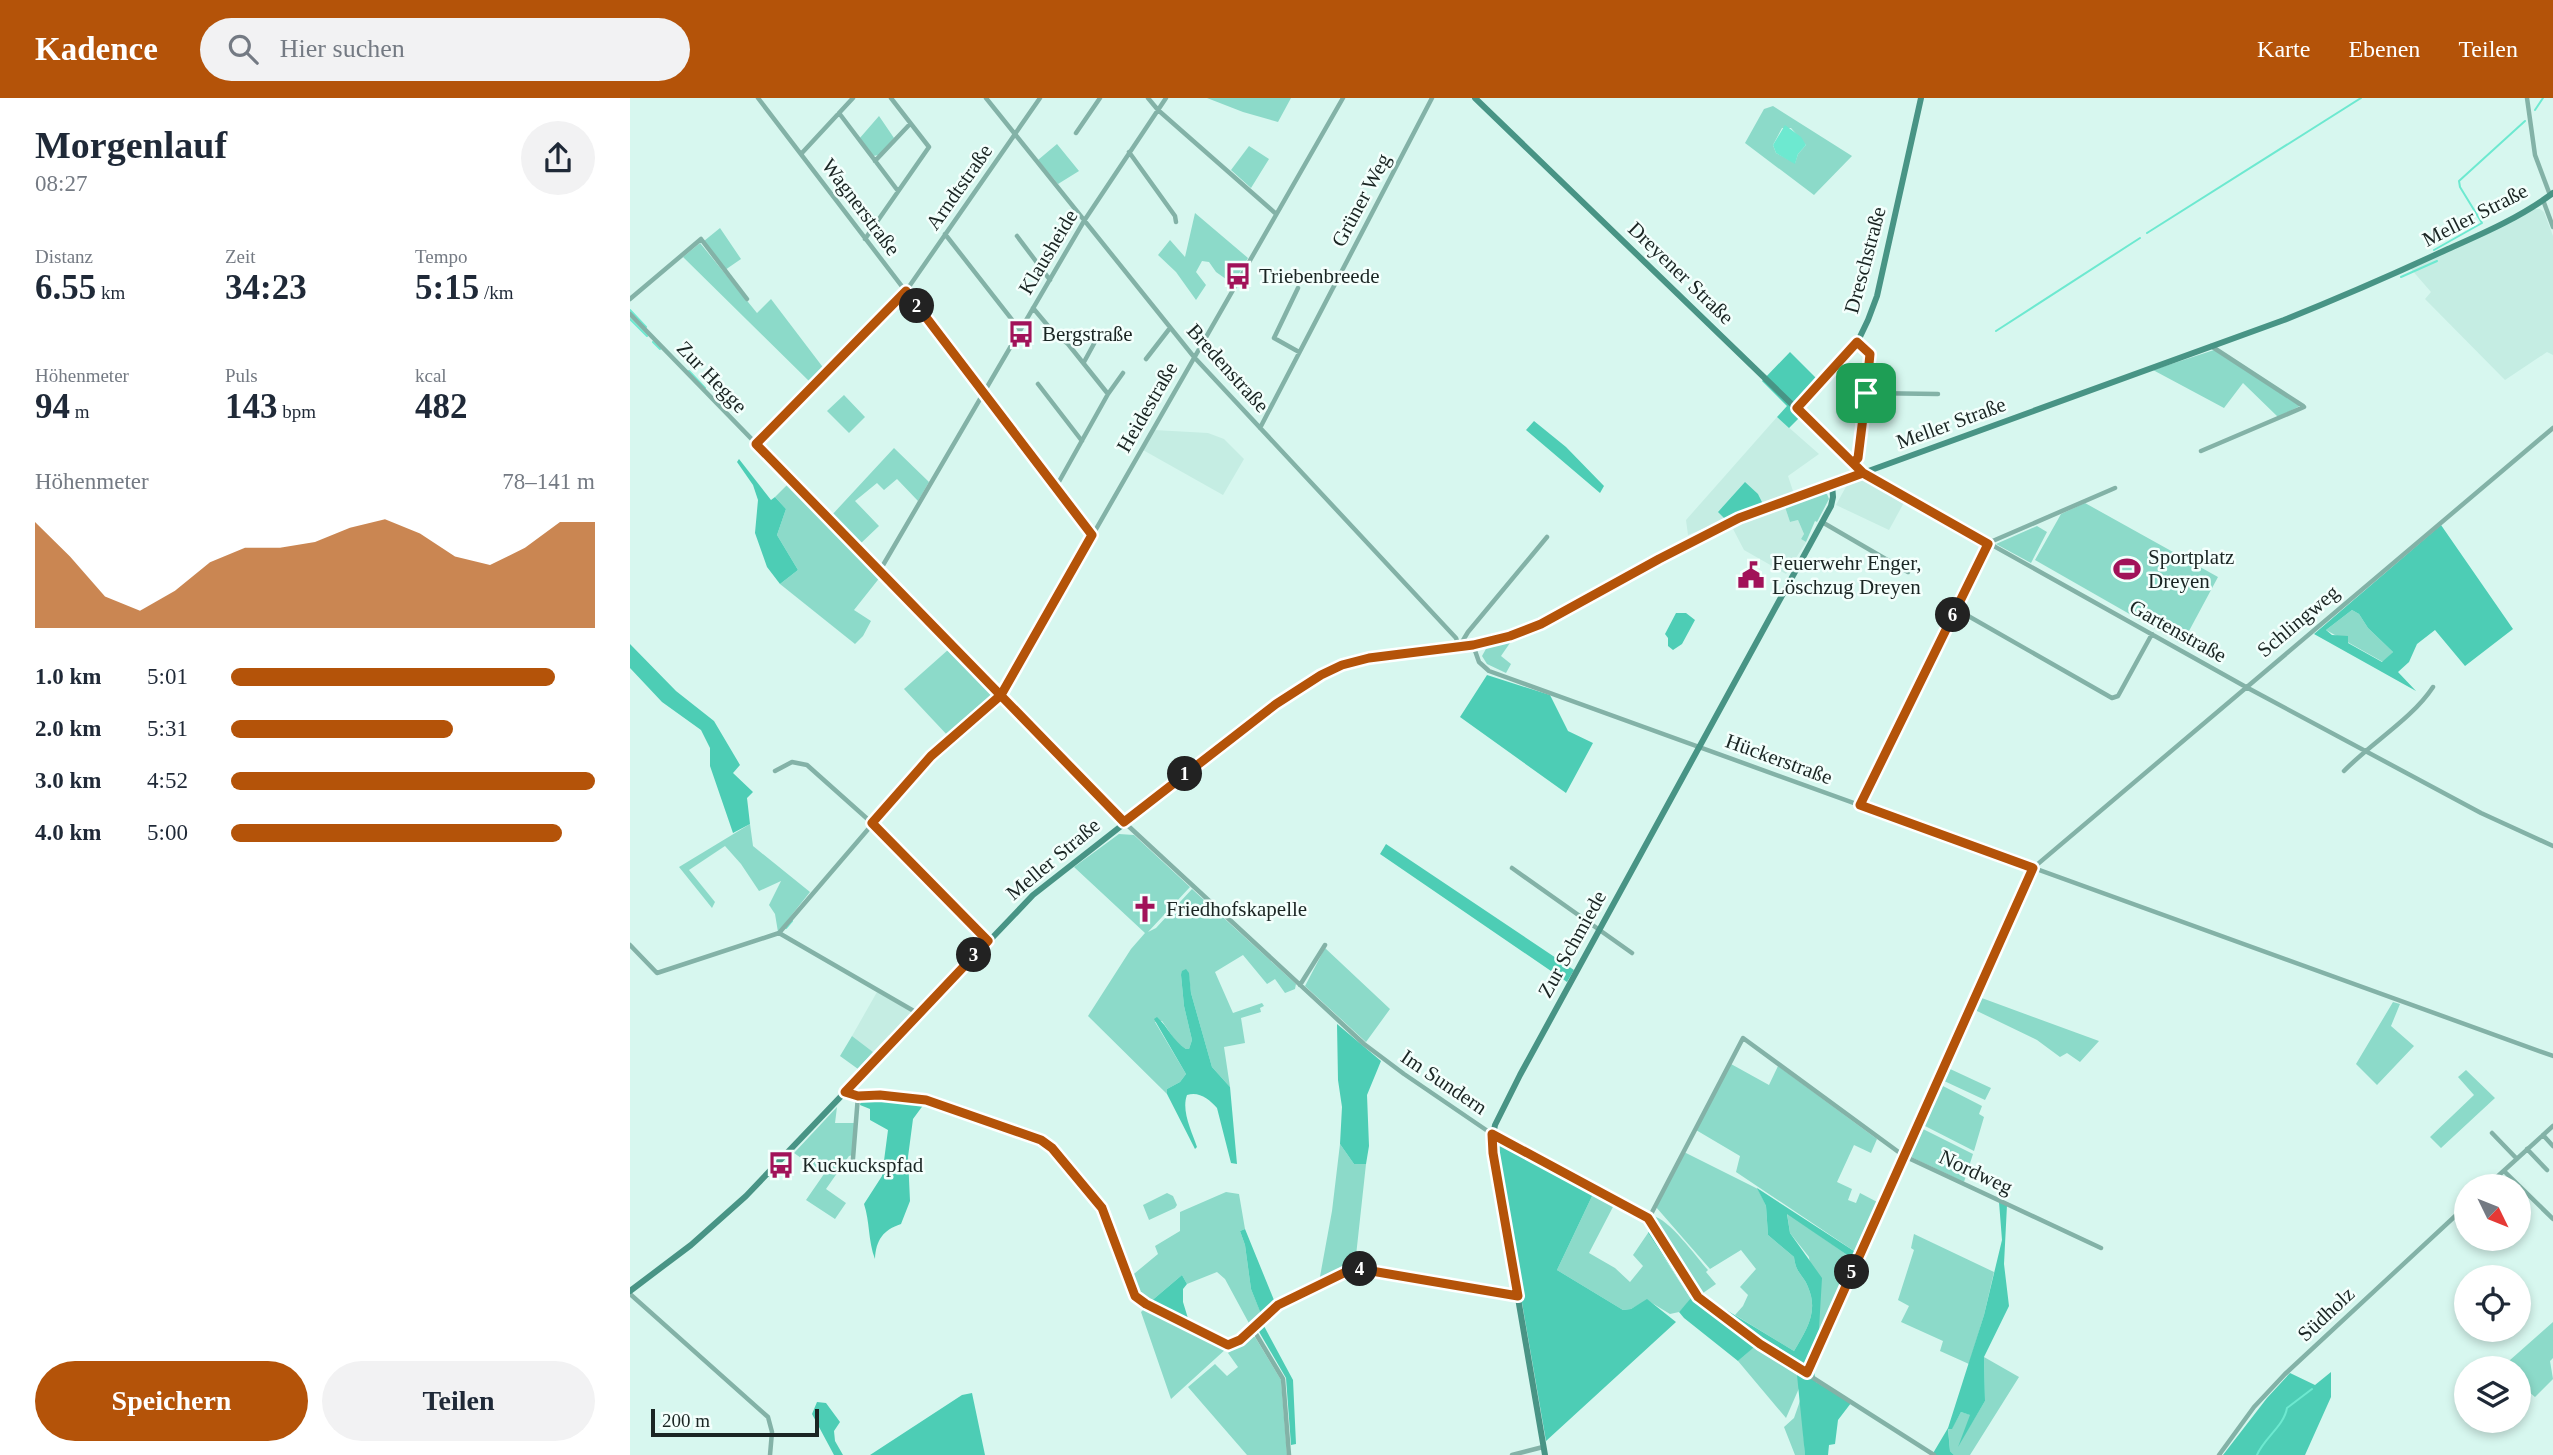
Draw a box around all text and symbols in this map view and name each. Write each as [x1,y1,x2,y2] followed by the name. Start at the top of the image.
[200,18,690,81] search box
[224,30,262,68] icon: search
[35,31,158,67] text: Kadence
[280,34,405,63] text: Hier suchen
[2257,36,2310,62] text: Karte
[2348,36,2420,62] text: Ebenen
[2458,36,2518,62] text: Teilen
[521,121,595,195] button: share
[35,124,227,166] text: Morgenlauf
[921,140,997,234] street label: Arndtstraße
[1326,149,1396,251] street label: Grüner Weg
[817,154,905,260] street label: Wagnerstraße
[35,171,87,196] text: 08:27
[2418,178,2532,252] street label: Meller Straße
[1839,204,1891,316] street label: Dreschstraße
[1013,205,1083,299] street label: Klausheide
[1623,217,1739,329] street label: Dreyener Straße
[35,246,93,267] text: Distanz
[225,246,256,267] text: Zeit
[415,246,468,267] text: Tempo
[1223,261,1253,291] bus stop icon: Triebenbreede
[1259,264,1380,288] place label: Triebenbreede
[35,268,96,307] text: 6.55
[225,268,307,307] text: 34:23
[415,268,479,307] text: 5:15
[96,282,125,303] text: km
[479,282,513,303] text: /km
[900,288,934,324] pin: 2
[912,295,921,316] text: 2
[1006,319,1036,349] bus stop icon: Bergstraße
[1182,319,1274,417] street label: Bredenstraße
[1042,322,1133,346] place label: Bergstraße
[672,336,752,418] street label: Zur Hegge
[1112,358,1182,456] street label: Heidestraße
[1836,363,1896,423] pin
[35,365,129,386] text: Höhenmeter
[225,365,258,386] text: Puls
[415,365,447,386] text: kcal
[1847,374,1885,412] icon: arrive
[35,387,70,426] text: 94
[225,387,278,426] text: 143
[415,387,468,426] text: 482
[1893,392,2009,454] street label: Meller Straße
[70,401,90,422] text: m
[278,401,316,422] text: bpm
[35,469,149,494] text: Höhenmeter
[502,469,595,494] text: 78–141 m
[2148,545,2234,593] place label: Sportplatz Dreyen
[1772,551,1922,599] place label: Feuerwehr Enger, Löschzug Dreyen
[2112,554,2142,584] sports icon: Sportplatz Dreyen
[1736,560,1766,590] public building icon: Feuerwehr Enger, Löschzug Dreyen
[2252,580,2344,662] street label: Schlingweg
[2125,594,2231,668] street label: Gartenstraße
[1936,598,1970,632] pin: 6
[1948,604,1957,625] text: 6
[35,664,101,689] text: 1.0 km
[147,664,188,689] text: 5:01
[35,716,101,741] text: 2.0 km
[147,716,188,741] text: 5:31
[1722,729,1836,789] street label: Hückerstraße
[1168,756,1202,792] pin: 1
[1180,763,1189,784] text: 1
[35,768,101,793] text: 3.0 km
[147,768,188,793] text: 4:52
[1001,813,1105,905] street label: Meller Straße
[35,820,101,845] text: 4.0 km
[147,820,188,845] text: 5:00
[1533,886,1611,1002] street label: Zur Schmiede
[1130,894,1160,924] church icon: Friedhofskapelle
[1166,897,1307,921] place label: Friedhofskapelle
[956,938,992,972] pin: 3
[969,944,978,965] text: 3
[1396,1044,1492,1120] street label: Im Sundern
[1936,1145,2017,1200] street label: Nordweg
[766,1150,796,1180] bus stop icon: Kuckuckspfad
[802,1153,924,1177] place label: Kuckuckspfad
[2454,1174,2530,1251] north arrow
[2454,1174,2531,1433] map controls
[1342,1252,1378,1286] pin: 4
[1834,1254,1870,1290] pin: 5
[1355,1258,1364,1279] text: 4
[1847,1261,1856,1282] text: 5
[2454,1265,2531,1342] button: locate
[2293,1282,2359,1346] street label: Südholz
[2454,1356,2531,1433] button: layers
[35,1361,308,1441] button: Speichern
[322,1361,595,1441] button: Teilen
[651,1406,819,1438] scale bar
[662,1410,710,1431] text: 200 m

